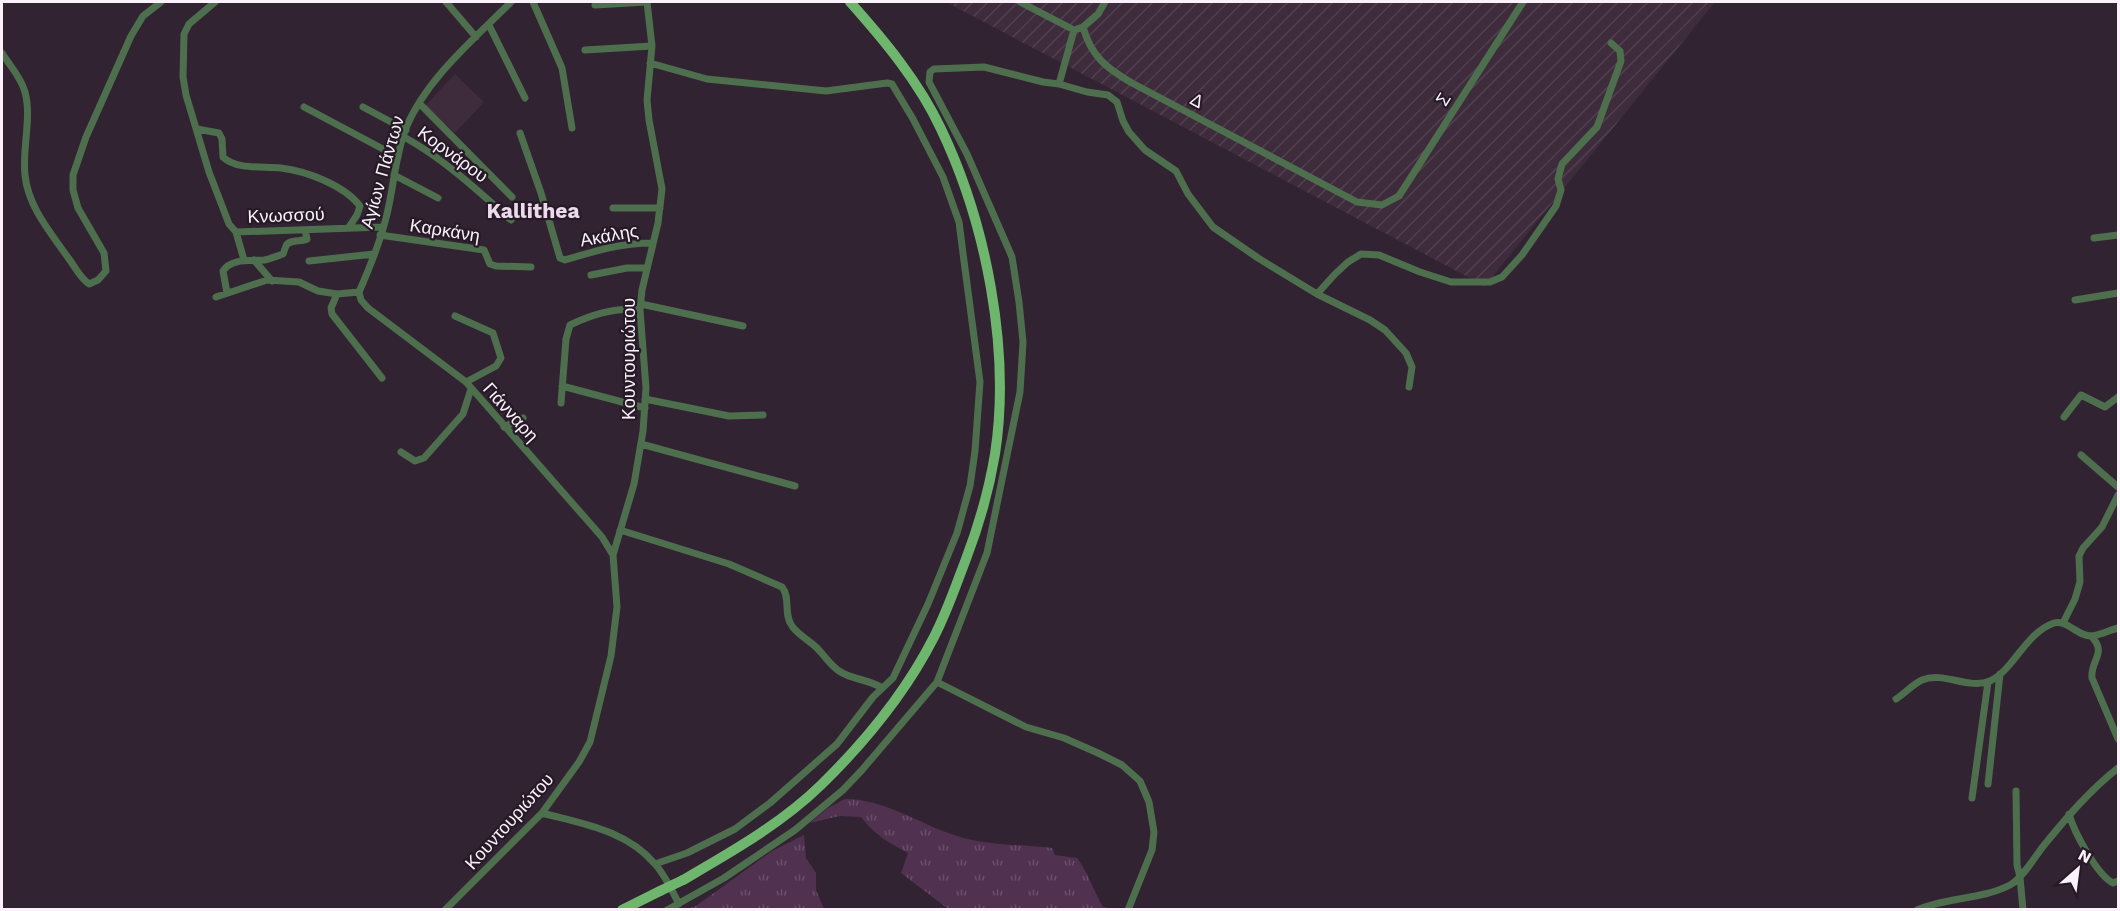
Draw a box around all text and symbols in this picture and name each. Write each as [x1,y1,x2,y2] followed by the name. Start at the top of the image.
[1187,88,1207,112] street label: Δ
[1431,89,1455,109] street label: Σ
[356,113,408,231] street label: Αγίων Πάντων
[414,122,492,186] street label: Κορνάρου
[486,198,580,223] district label: Kallithea
[247,203,325,227] street label: Κνωσσού
[408,214,482,246] street label: Καρκάνη
[578,219,640,250] street label: Ακάλης
[618,298,639,420] street label: Κουντουριώτου
[479,378,543,446] street label: Γιάνναρη
[460,769,558,873] street label: Κουντουριώτου
[2048,839,2108,899] north arrow
[2075,845,2095,867] text: N

